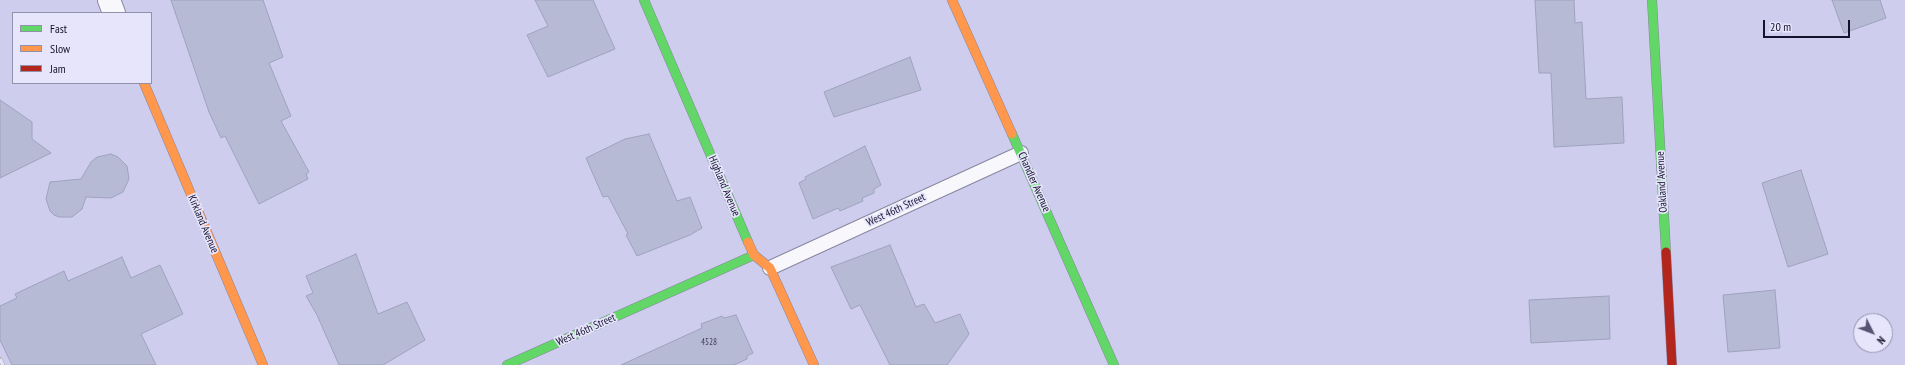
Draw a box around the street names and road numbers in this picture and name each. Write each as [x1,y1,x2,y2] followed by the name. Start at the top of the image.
[1015,150,1053,214] street label: Chandler Avenue
[1654,151,1670,213] street label: Oakland Avenue
[705,154,743,218] street label: Highland Avenue
[864,191,928,229] street label: West 46th Street
[185,193,221,255] street label: Kirkland Avenue
[554,311,618,349] street label: West 46th Street

